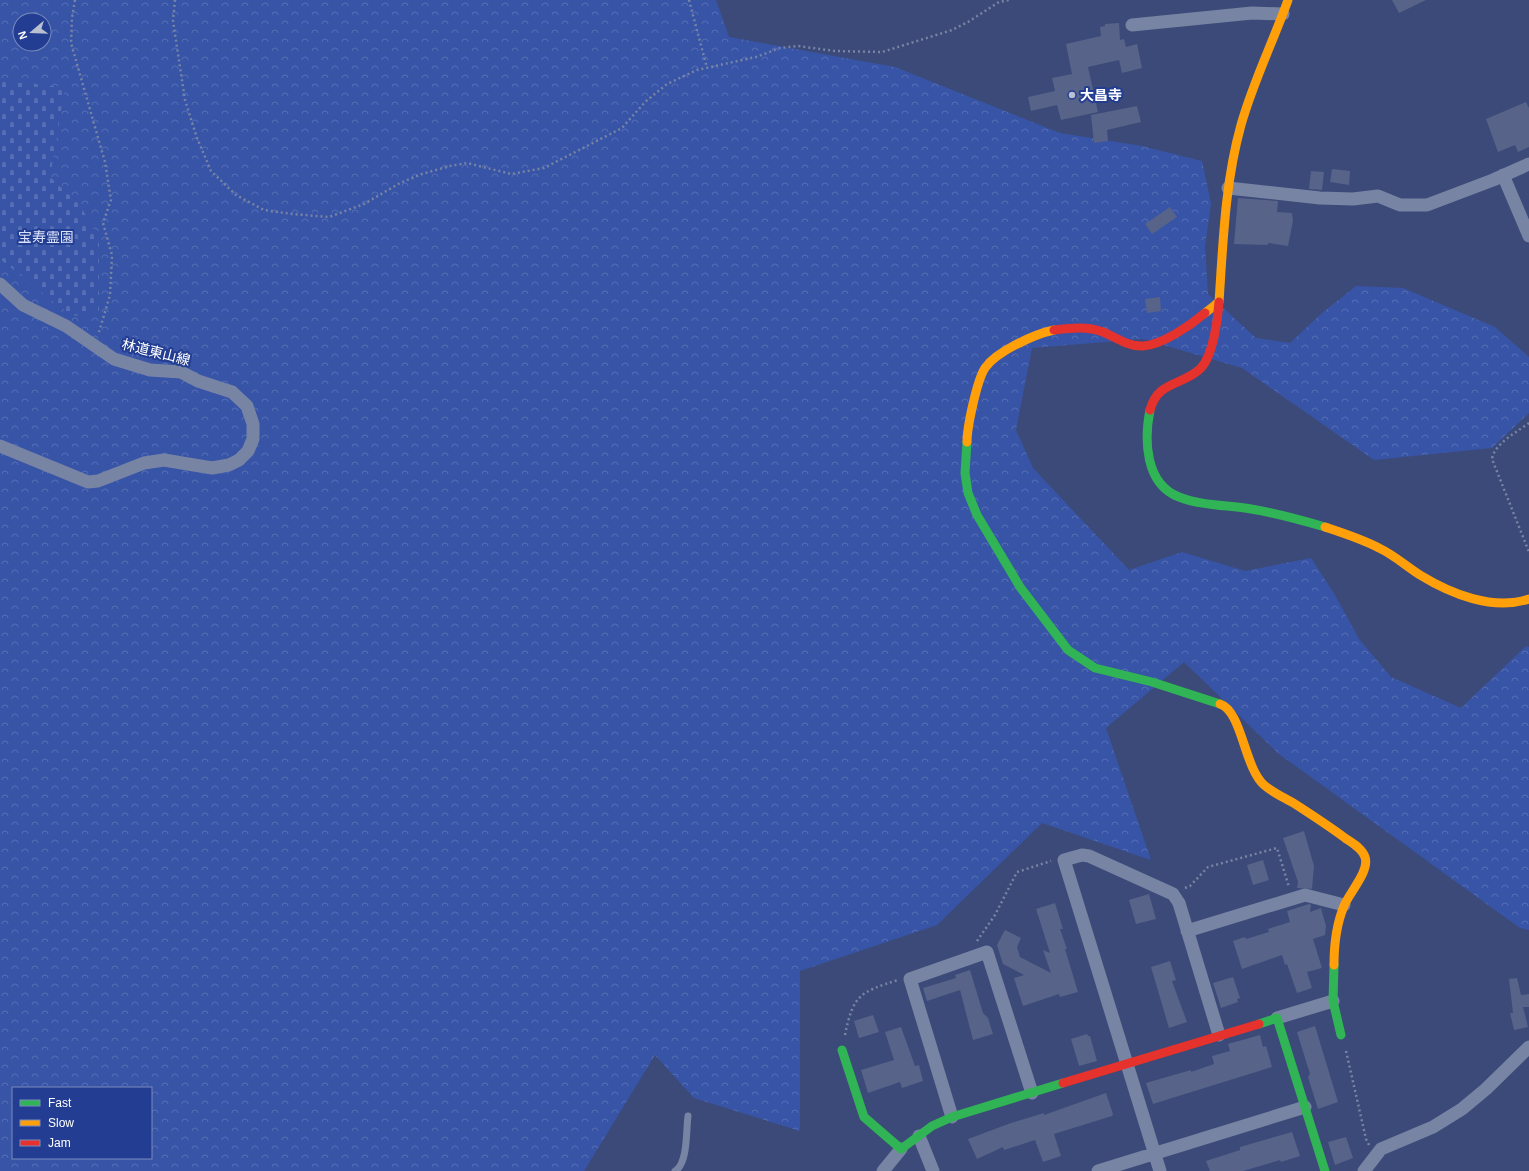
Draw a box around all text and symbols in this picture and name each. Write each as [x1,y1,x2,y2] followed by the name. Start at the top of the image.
[12,12,52,52] north arrow
[16,29,30,41] text: N
[1080,87,1122,103] place label: 大昌寺
[1067,90,1077,100] marker: 大昌寺
[18,229,74,245] park label: 宝寿霊園
[120,336,192,368] street label: 林道東山線
[12,1087,152,1159] legend
[48,1096,72,1110] text: Fast
[48,1116,74,1130] text: Slow
[48,1136,71,1150] text: Jam

